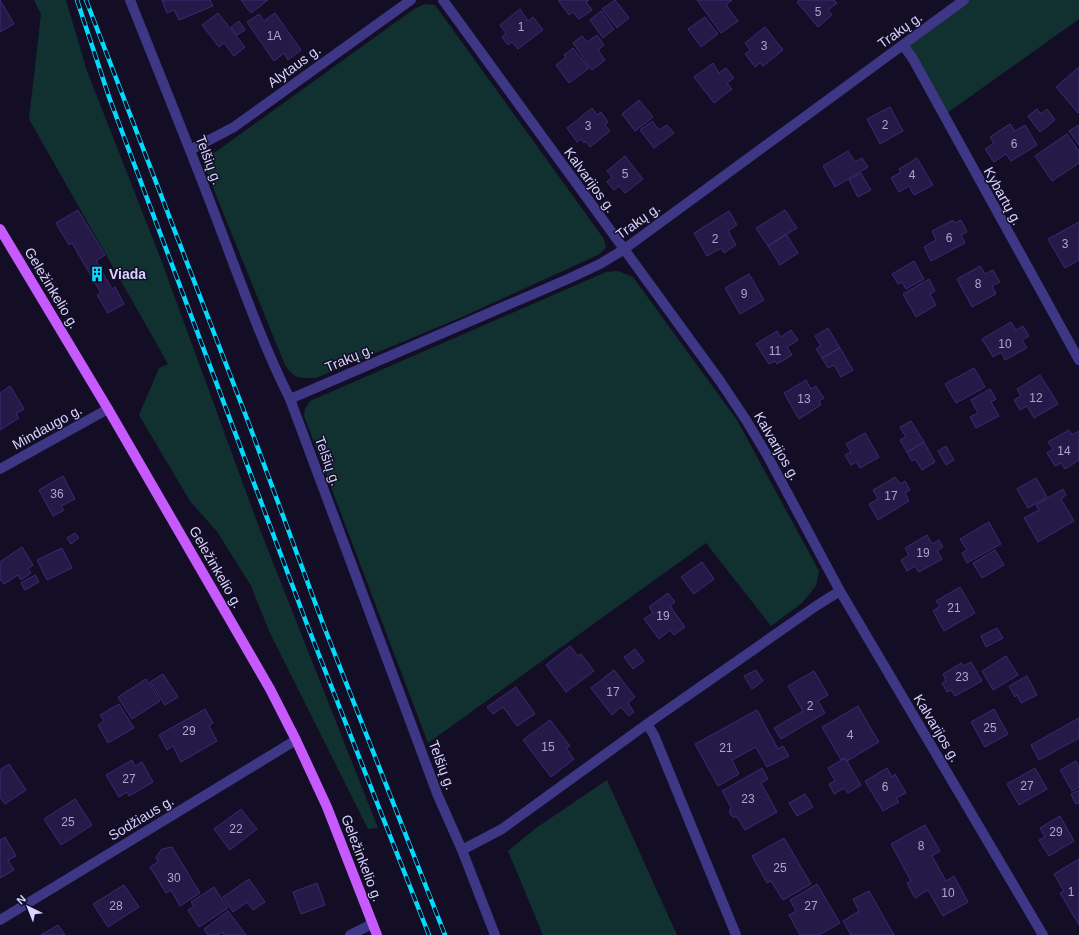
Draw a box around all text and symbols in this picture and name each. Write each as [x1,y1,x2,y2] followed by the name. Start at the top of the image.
[815,5,822,19] house number: 5
[875,9,925,51] street label: Trakų g.
[518,20,525,34] house number: 1
[267,29,281,43] house number: 1A
[761,39,768,53] house number: 3
[264,41,324,91] street label: Alytaus g.
[882,118,889,132] house number: 2
[585,119,592,133] house number: 3
[192,133,226,187] street label: Telšių g.
[1011,137,1018,151] house number: 6
[561,144,619,216] street label: Kalvarijos g.
[981,164,1025,228] street label: Kybartų g.
[622,167,629,181] house number: 5
[909,168,916,182] house number: 4
[613,200,663,242] street label: Trakų g.
[946,231,953,245] house number: 6
[712,232,719,246] house number: 2
[1062,237,1069,251] house number: 3
[21,245,83,331] street label: Geležinkelio g.
[88,265,106,283] building icon: Viada
[109,266,146,282] place label: Viada
[975,277,982,291] house number: 8
[741,287,748,301] house number: 9
[998,337,1012,351] house number: 10
[322,341,376,375] street label: Trakų g.
[769,344,782,358] house number: 11
[1029,391,1043,405] house number: 12
[797,392,811,406] house number: 13
[9,401,85,453] street label: Mindaugo g.
[751,409,803,483] street label: Kalvarijos g.
[312,434,344,488] street label: Telšių g.
[1057,444,1071,458] house number: 14
[50,487,64,501] house number: 36
[884,489,898,503] house number: 17
[186,523,246,611] street label: Geležinkelio g.
[916,546,930,560] house number: 19
[947,601,961,615] house number: 21
[656,609,670,623] house number: 19
[955,670,969,684] house number: 23
[606,685,620,699] house number: 17
[911,691,963,765] street label: Kalvarijos g.
[807,699,814,713] house number: 2
[983,721,997,735] house number: 25
[182,724,196,738] house number: 29
[847,728,854,742] house number: 4
[425,738,459,792] street label: Telšių g.
[541,740,555,754] house number: 15
[719,741,733,755] house number: 21
[122,772,136,786] house number: 27
[1020,779,1034,793] house number: 27
[882,780,889,794] house number: 6
[106,792,176,844] street label: Sodžiaus g.
[741,792,755,806] house number: 23
[338,812,386,904] street label: Geležinkelio g.
[61,815,75,829] house number: 25
[229,822,243,836] house number: 22
[1049,825,1063,839] house number: 29
[918,839,925,853] house number: 8
[773,861,787,875] house number: 25
[167,871,181,885] house number: 30
[1068,885,1075,899] house number: 1
[941,886,955,900] house number: 10
[8,887,48,927] north arrow
[14,893,28,907] text: N
[109,899,123,913] house number: 28
[804,899,818,913] house number: 27

